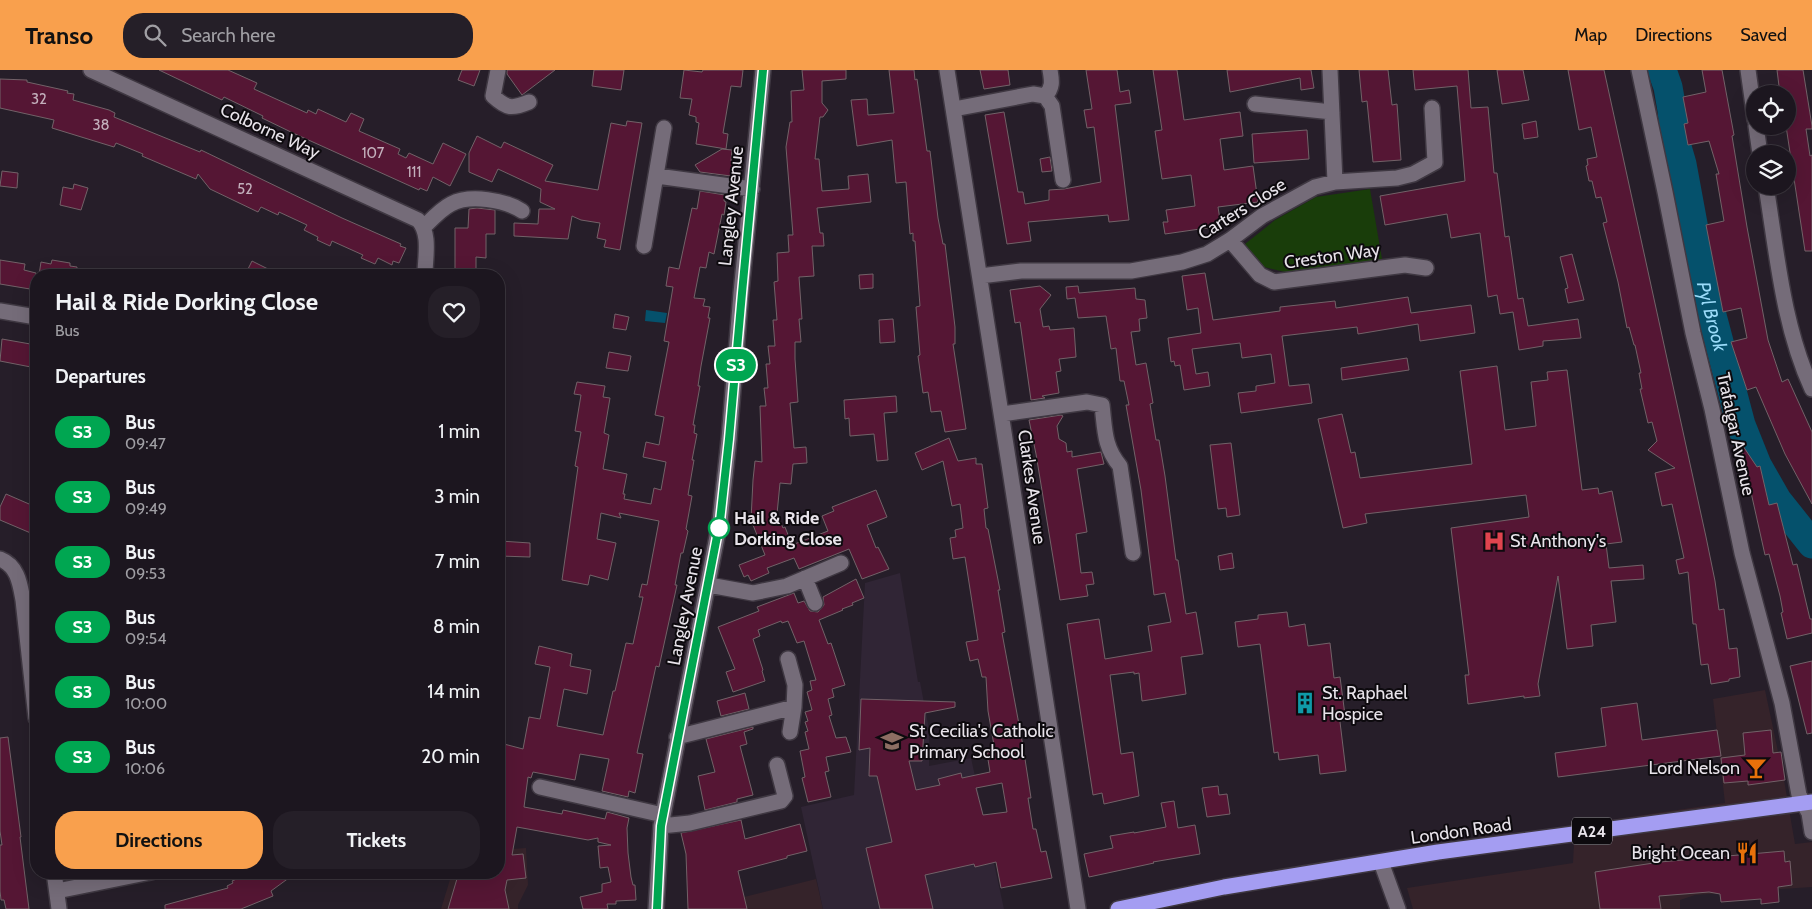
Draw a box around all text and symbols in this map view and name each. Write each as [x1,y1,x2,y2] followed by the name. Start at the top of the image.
[123,13,473,58] search box
[25,21,93,50] text: Transo
[141,21,169,49] icon: search
[181,24,276,47] text: Search here
[1574,24,1607,46] text: Map
[1635,24,1712,46] text: Directions
[1740,24,1787,46] text: Saved
[1746,85,1796,195] map controls
[1746,85,1796,135] button: locate
[31,90,47,108] house number: 32
[217,98,323,164] street label: Colborne Way
[92,116,110,134] house number: 38
[362,144,385,162] house number: 107
[714,145,748,267] street label: Langley Avenue
[1746,145,1796,195] button: layers
[407,163,421,181] house number: 111
[1194,173,1290,245] street label: Carters Close
[237,180,253,198] house number: 52
[1283,238,1381,274] street label: Creston Way
[1692,280,1732,355] water label: Pyl Brook
[428,286,480,338] button: heart
[55,287,318,316] text: Hail & Ride Dorking Close
[55,321,79,340] text: Bus
[714,349,758,381] line badge: S3
[726,354,746,376] text: S3
[55,365,146,388] text: Departures
[1712,370,1760,498] street label: Trafalgar Avenue
[125,411,155,434] text: Bus
[438,420,480,443] text: 1 min
[72,421,93,443] text: S3
[1013,428,1051,546] street label: Clarkes Avenue
[125,434,166,453] text: 09:47
[125,476,155,499] text: Bus
[434,485,480,508] text: 3 min
[72,486,93,508] text: S3
[125,499,167,518] text: 09:49
[734,507,842,550] place label: Hail & Ride Dorking Close
[708,517,730,539] marker: Hail & Ride Dorking Close
[1481,528,1507,554] hospital icon: St Anthony's
[1510,530,1606,552] place label: St Anthony's
[125,541,155,564] text: Bus
[663,545,707,667] street label: Langley Avenue
[435,550,480,573] text: 7 min
[72,551,93,573] text: S3
[125,564,166,583] text: 09:53
[125,606,155,629] text: Bus
[433,615,480,638] text: 8 min
[72,616,93,638] text: S3
[125,629,167,648] text: 09:54
[125,671,155,694] text: Bus
[427,680,480,703] text: 14 min
[72,681,93,703] text: S3
[1322,682,1408,725] place label: St. Raphael Hospice
[1292,690,1318,716] building icon: St. Raphael Hospice
[125,694,167,713] text: 10:00
[909,720,1054,763] place label: St Cecilia's Catholic Primary School
[879,728,905,754] school or university icon: St Cecilia's Catholic Primary School
[125,736,155,759] text: Bus
[421,745,480,768] text: 20 min
[72,746,93,768] text: S3
[1743,755,1769,781] bar icon: Lord Nelson
[1648,757,1740,779] place label: Lord Nelson
[125,759,165,778] text: 10:06
[55,811,263,869] button: Directions
[273,811,480,869] button: Tickets
[1409,813,1513,849] street label: London Road
[1572,818,1612,844] road number: A24
[1734,840,1760,866] restaurant icon: Bright Ocean
[1631,842,1730,864] place label: Bright Ocean

